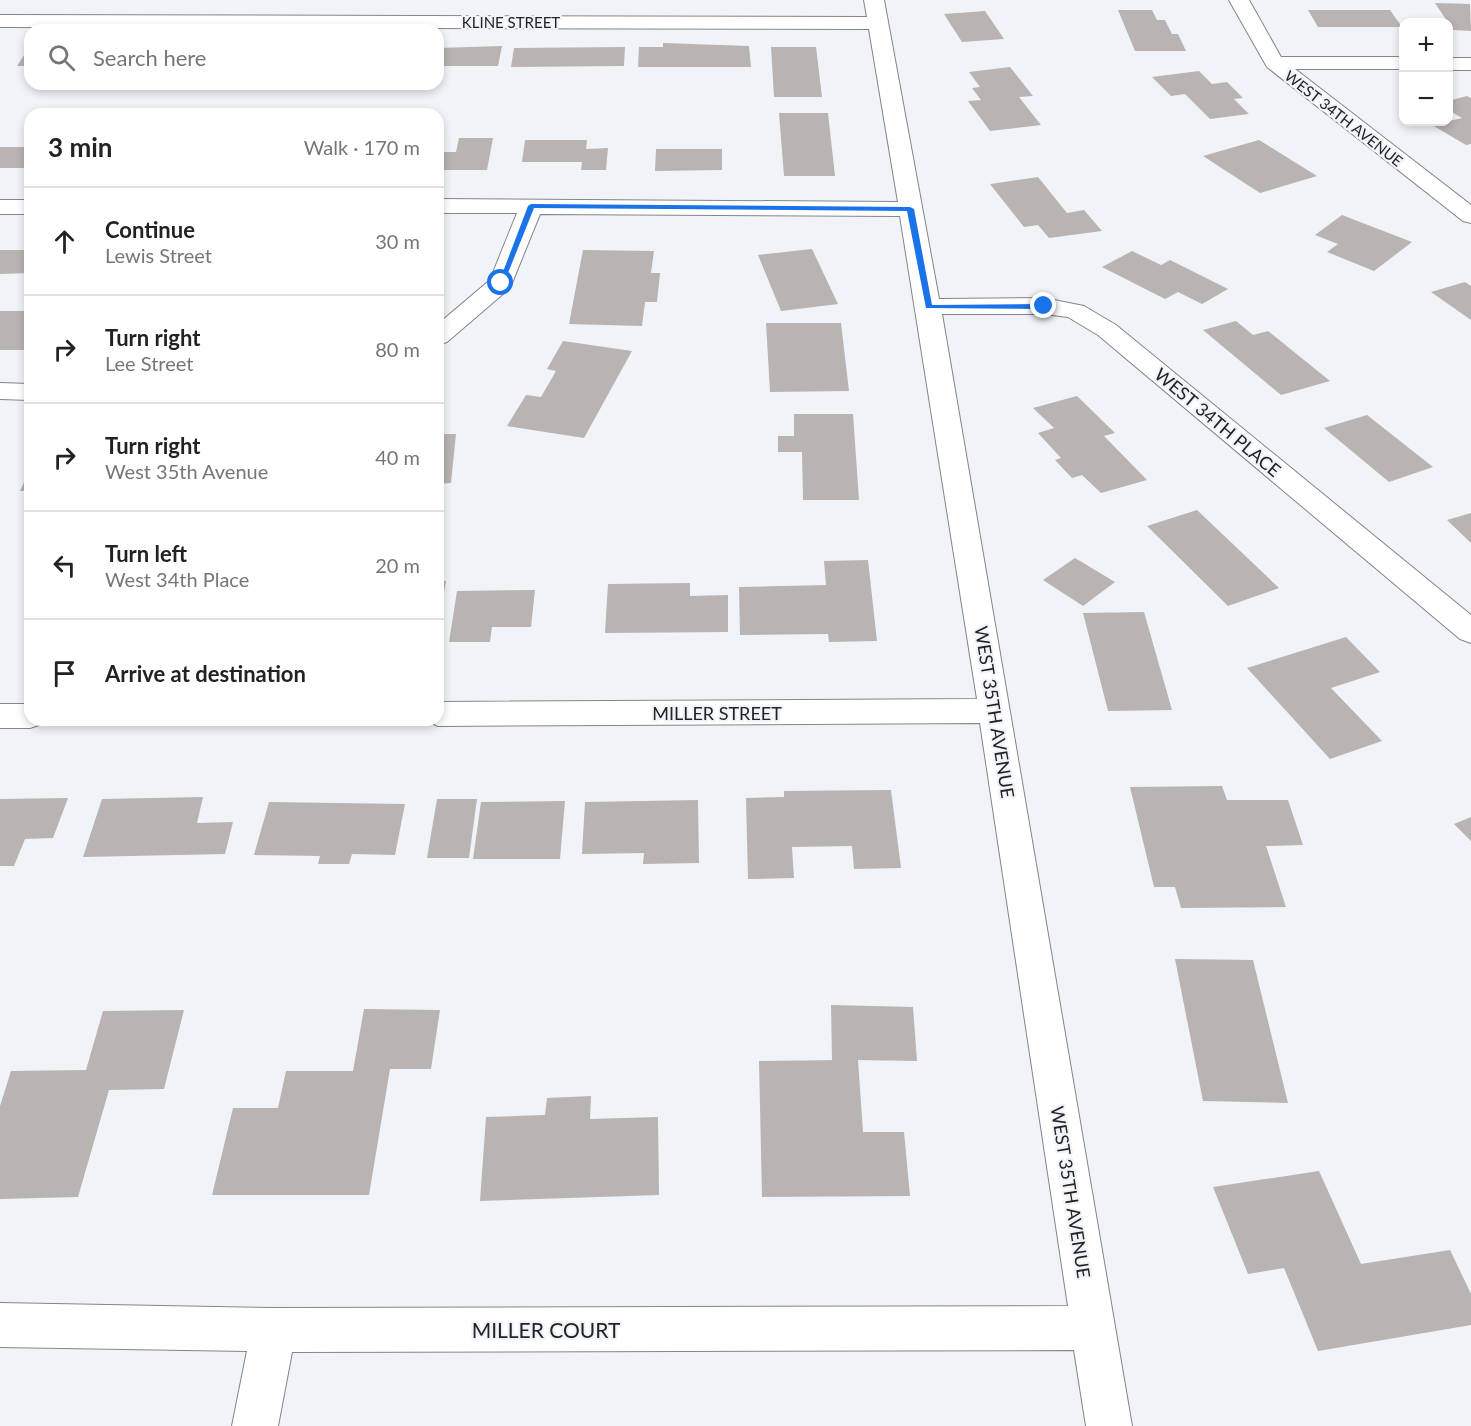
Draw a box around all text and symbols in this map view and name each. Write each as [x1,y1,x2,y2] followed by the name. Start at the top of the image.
[462,13,560,31] street label: KLINE STREET
[1399,18,1453,126] map controls
[1399,18,1453,72] button: +
[24,24,444,90] search box
[45,41,78,74] icon: search
[93,44,206,71] text: Search here
[1281,66,1407,170] street label: WEST 34TH AVENUE
[1399,72,1453,126] button: −
[48,131,112,163] text: 3 min
[304,135,420,159] text: Walk · 170 m
[105,216,195,243] text: Continue
[48,225,81,258] icon: ahead
[375,229,420,253] text: 30 m
[105,243,212,267] text: Lewis Street
[487,269,513,295] route start
[1030,292,1056,318] route end
[105,324,200,351] text: Turn right
[48,333,81,366] icon: right
[375,337,420,361] text: 80 m
[105,351,193,375] text: Lee Street
[1151,363,1285,481] street label: WEST 34TH PLACE
[105,432,200,459] text: Turn right
[48,441,81,474] icon: right
[375,445,420,469] text: 40 m
[105,459,268,483] text: West 35th Avenue
[105,540,187,567] text: Turn left
[48,549,81,582] icon: left
[375,553,420,577] text: 20 m
[105,567,249,591] text: West 34th Place
[971,624,1019,800] street label: WEST 35TH AVENUE
[48,657,81,690] icon: arrive
[105,660,306,687] text: Arrive at destination
[652,702,782,724] street label: MILLER STREET
[1047,1104,1095,1280] street label: WEST 35TH AVENUE
[472,1317,621,1342] street label: MILLER COURT

